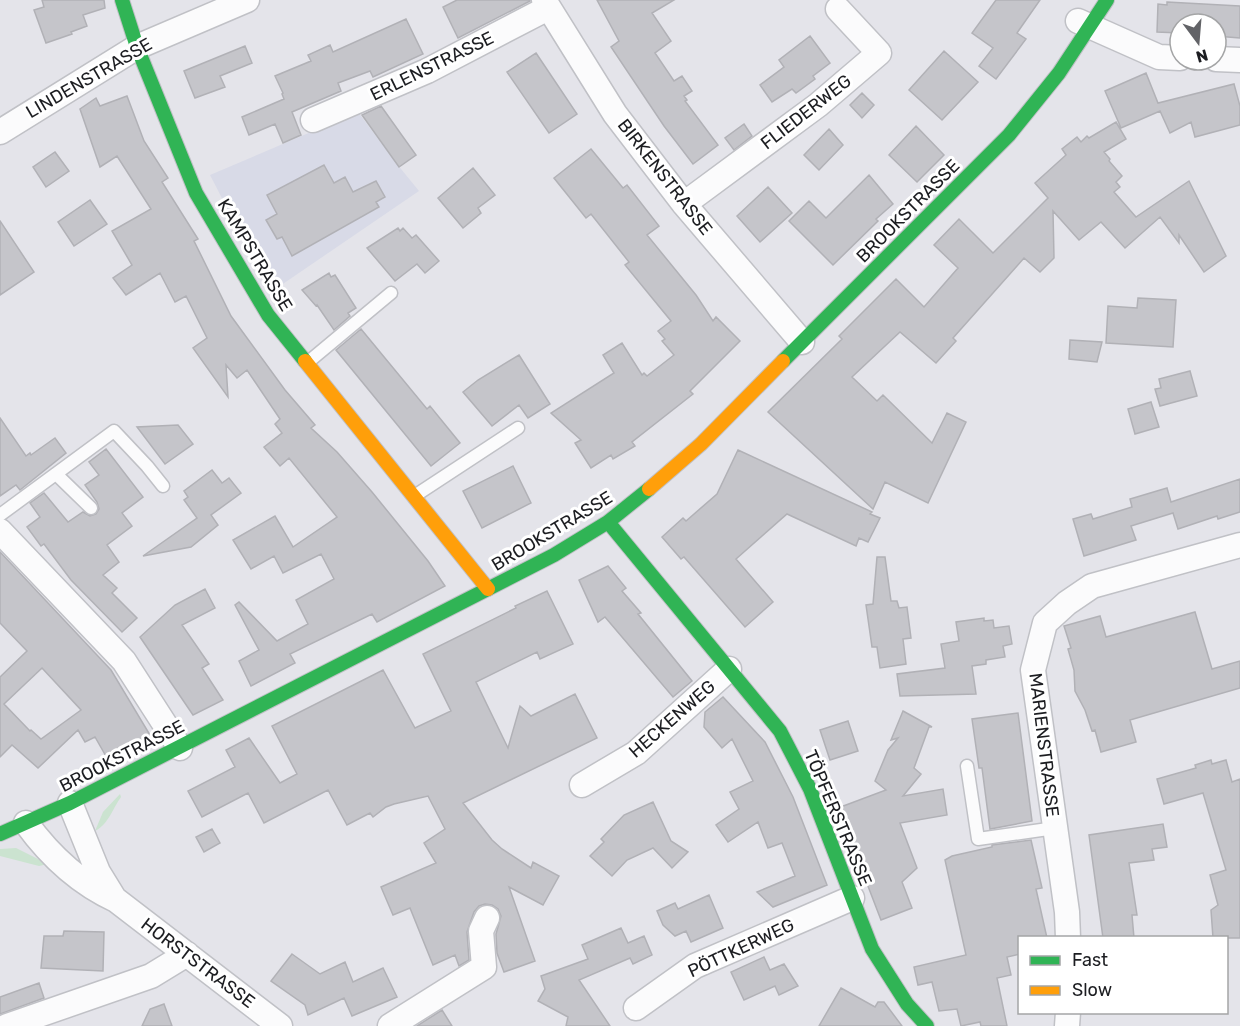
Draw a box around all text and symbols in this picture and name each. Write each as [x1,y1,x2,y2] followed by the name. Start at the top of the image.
[1168,12,1228,72] north arrow
[367,27,497,105] street label: ERLENSTRASSE
[22,33,156,123] street label: LINDENSTRASSE
[1194,45,1210,67] text: N
[756,70,856,154] street label: FLIEDERWEG
[613,115,717,239] street label: BIRKENSTRASSE
[852,155,964,267] street label: BROOKSTRASSE
[213,195,297,315] street label: KAMPSTRASSE
[488,486,616,576] street label: BROOKSTRASSE
[1024,672,1064,818] street label: MARIENSTRASSE
[624,675,720,763] street label: HECKENWEG
[56,715,188,797] street label: BROOKSTRASSE
[799,747,877,889] street label: TÖPFERSTRASSE
[137,913,259,1013] street label: HORSTSTRASSE
[684,914,798,982] street label: PÖTTKERWEG
[1018,936,1228,1014] legend
[1072,949,1108,971] text: Fast
[1072,979,1112,1001] text: Slow

